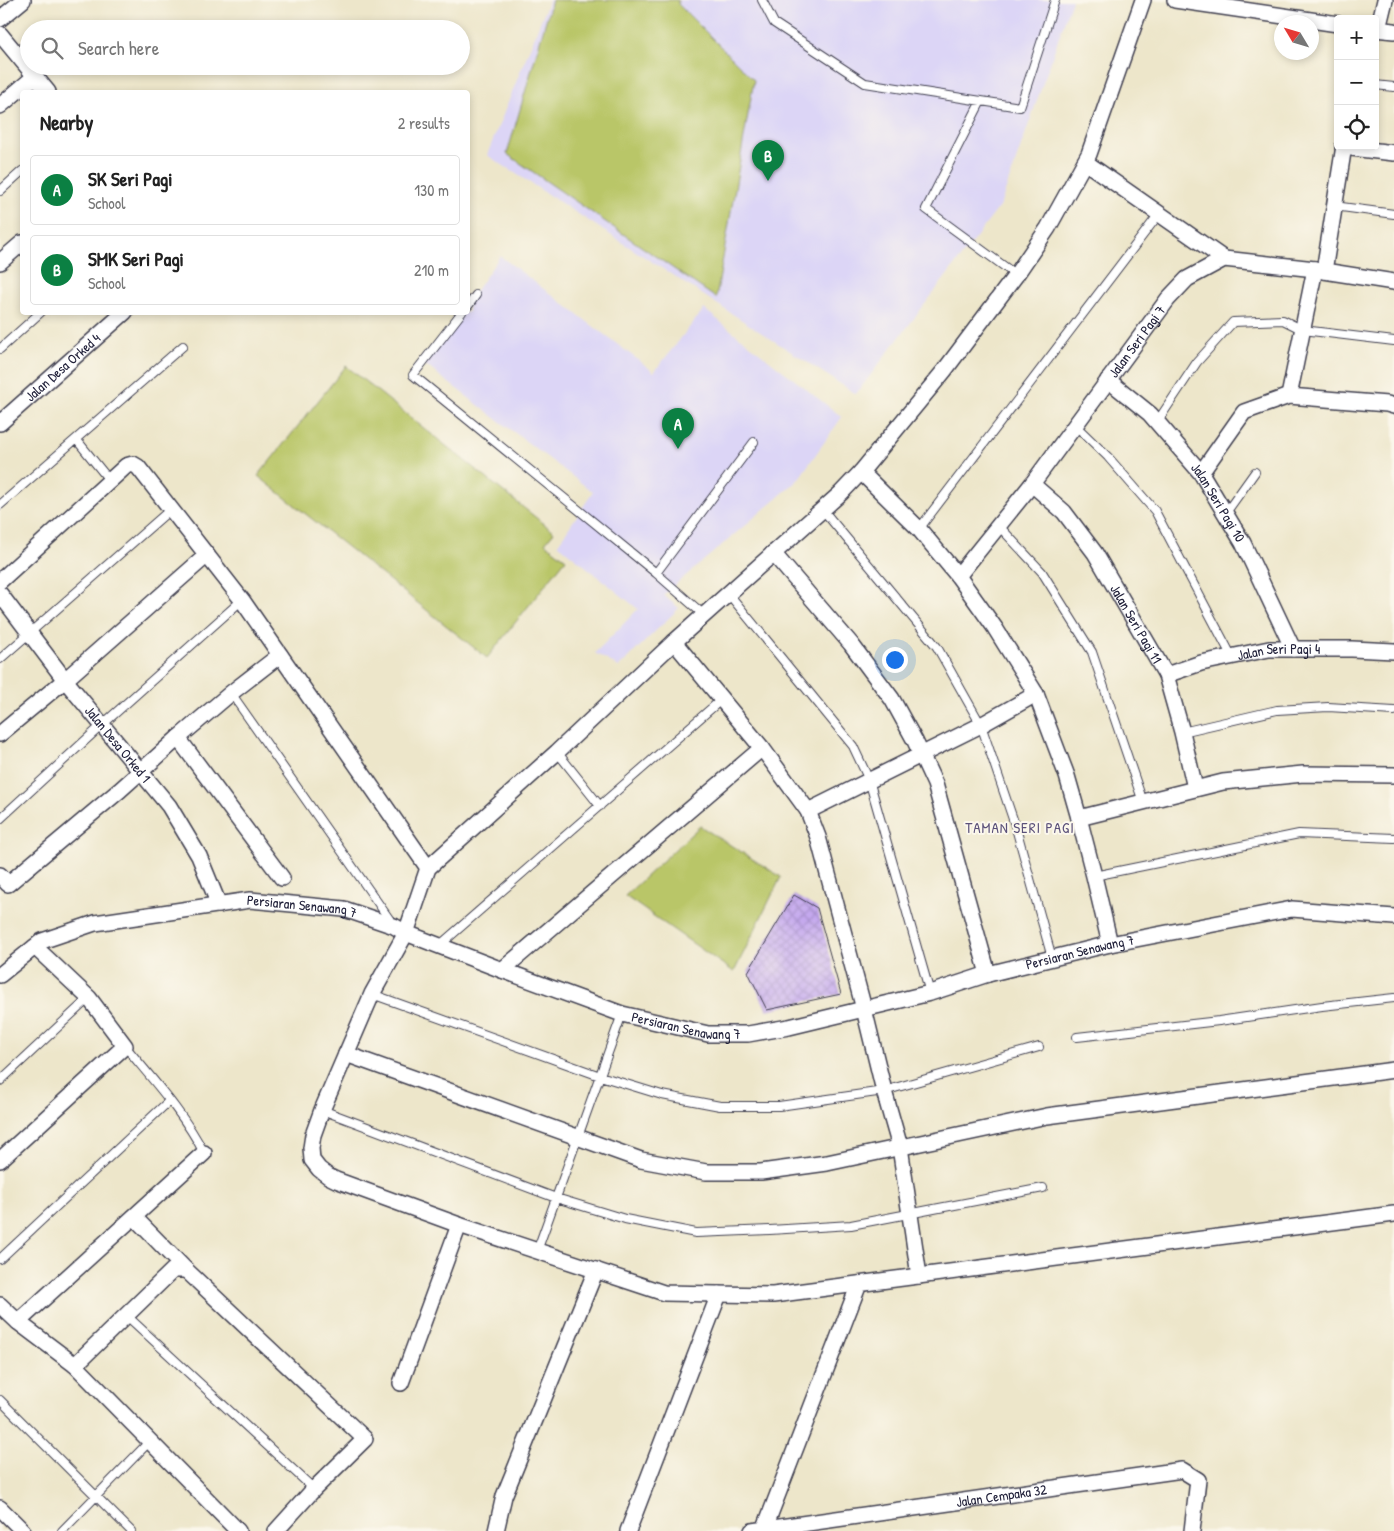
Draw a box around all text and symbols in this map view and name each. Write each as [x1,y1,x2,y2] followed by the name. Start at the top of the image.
[1274,15,1319,60] north arrow
[1334,15,1379,150] map controls
[1334,15,1379,60] button: +
[20,20,470,75] search box
[38,34,66,62] icon: search
[78,35,159,61] text: Search here
[1334,60,1379,105] button: −
[1334,105,1379,150] button: locate
[40,108,93,137] text: Nearby
[398,112,450,134] text: 2 results
[752,140,784,181] pin: B
[88,166,173,192] text: SK Seri Pagi
[53,179,61,201] text: A
[414,179,449,201] text: 130 m
[88,192,125,214] text: School
[88,246,184,272] text: SMK Seri Pagi
[53,259,61,281] text: B
[414,259,449,281] text: 210 m
[88,272,125,294] text: School
[1104,301,1169,381] street label: Jalan Seri Pagi 7
[21,328,104,405] street label: Jalan Desa Orked 4
[662,408,694,449] pin: A
[1187,458,1250,545] street label: Jalan Seri Pagi 10
[1106,581,1167,667] street label: Jalan Seri Pagi 11
[1236,639,1320,664] street label: Jalan Seri Pagi 4
[882,647,908,673] your location
[81,701,156,786] street label: Jalan Desa Orked 1
[965,817,1075,838] district label: TAMAN SERI PAGI
[246,890,360,922] street label: Persiaran Senawang 7
[1024,930,1136,973] street label: Persiaran Senawang 7
[630,1007,741,1044] street label: Persiaran Senawang 7
[955,1479,1048,1511] street label: Jalan Cempaka 32

